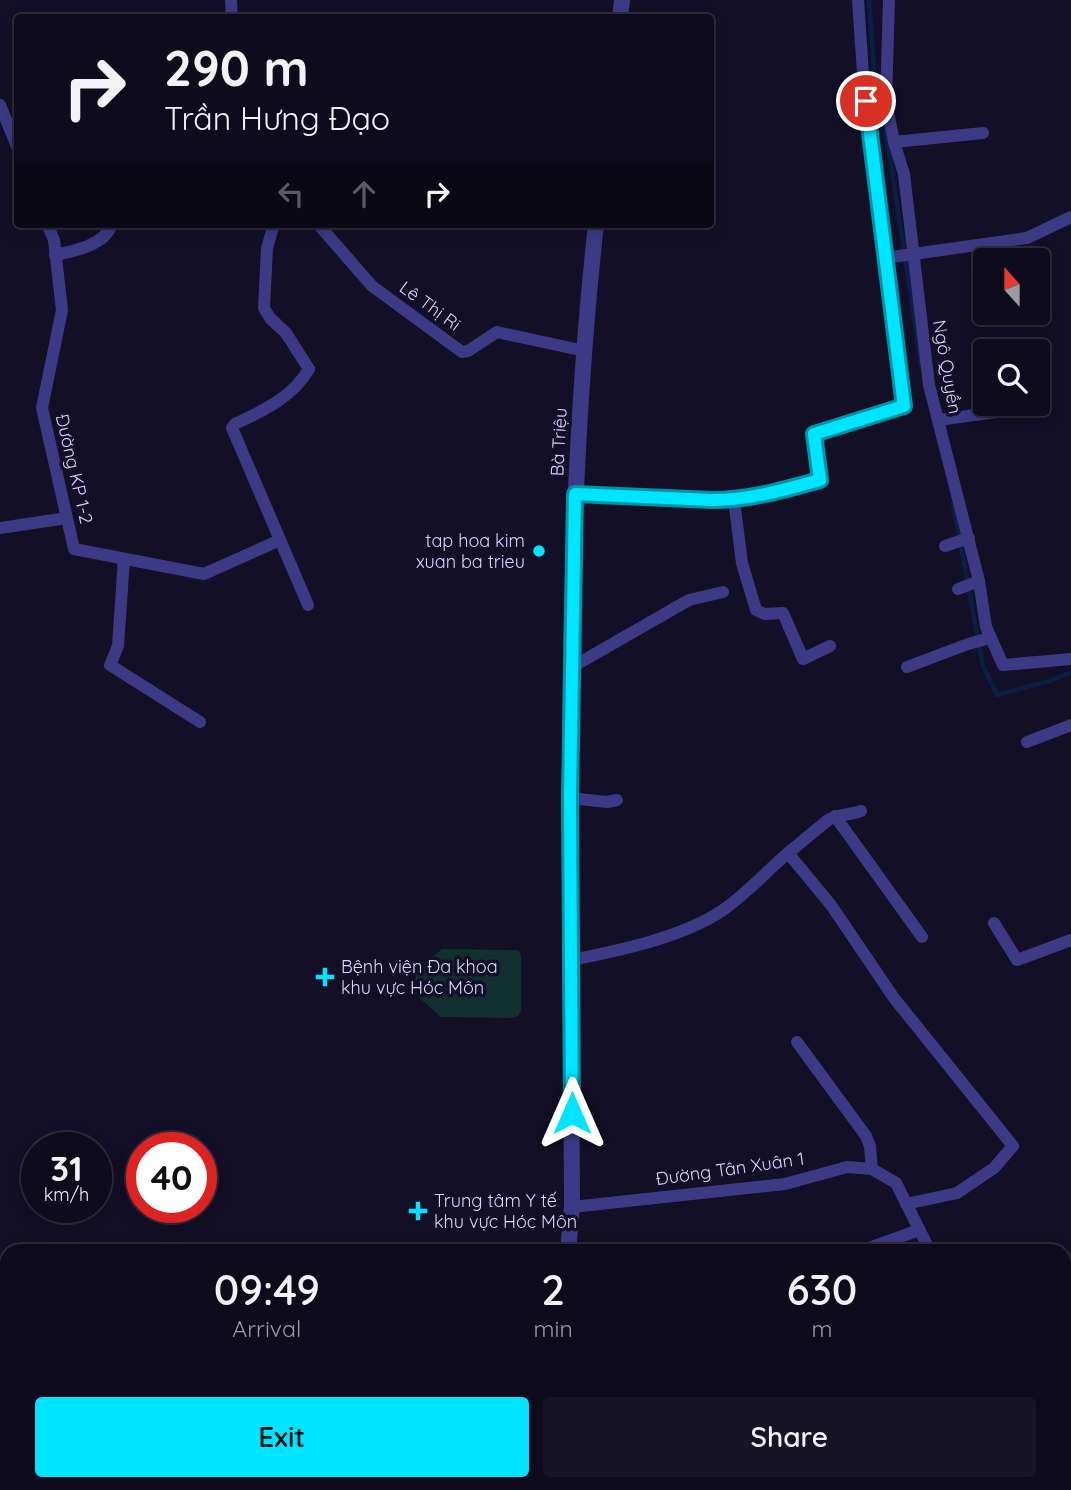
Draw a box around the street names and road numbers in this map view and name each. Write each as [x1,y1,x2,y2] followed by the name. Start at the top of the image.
[395,276,466,336] street label: Lê Thị Ri
[928,318,967,416] street label: Ngô Quyền
[545,407,572,477] street label: Bà Triệu
[51,412,98,526] street label: Đường KP 1-2
[654,1147,806,1190] street label: Đường Tân Xuân 1

